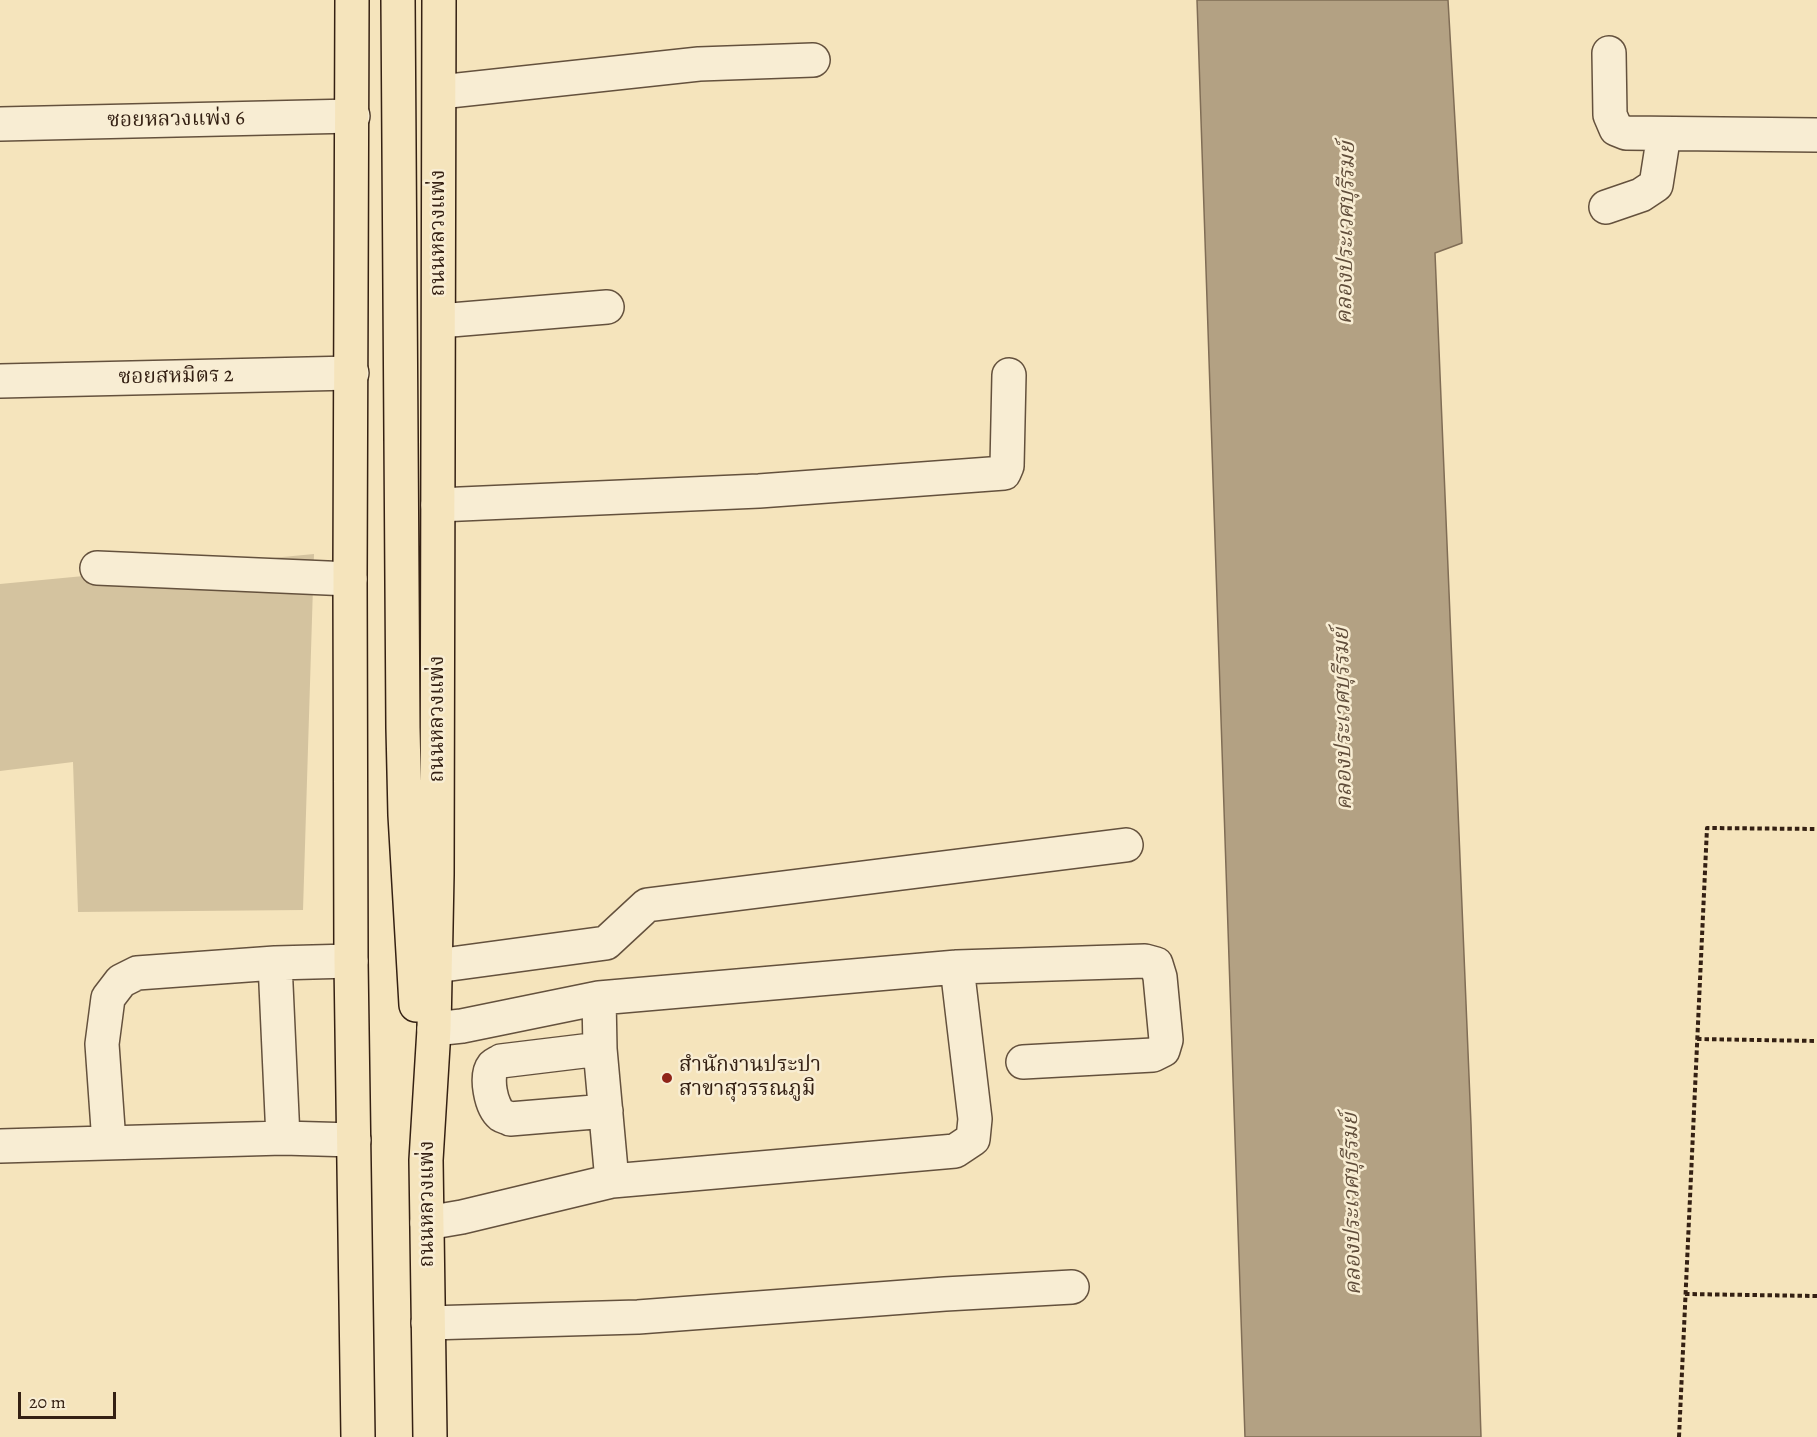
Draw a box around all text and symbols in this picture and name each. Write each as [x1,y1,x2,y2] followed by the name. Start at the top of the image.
[107,106,245,134] street label: ซอยหลวงแพ่ง 6
[1332,141,1362,325] water label: คลองประเวศบุรีรมย์
[426,169,452,297] street label: ถนนหลวงแพ่ง
[118,363,234,391] street label: ซอยสหมิตร 2
[1329,627,1359,811] water label: คลองประเวศบุรีรมย์
[425,655,451,783] street label: ถนนหลวงแพ่ง
[679,1053,821,1103] place label: สำนักงานประปา สาขาสุวรรณภูมิ
[660,1071,674,1085] marker: สำนักงานประปา สาขาสุวรรณภูมิ
[1338,1112,1368,1296] water label: คลองประเวศบุรีรมย์
[415,1140,441,1268] street label: ถนนหลวงแพ่ง
[21,1380,118,1418] scale bar
[29,1390,66,1414] text: 20 m

